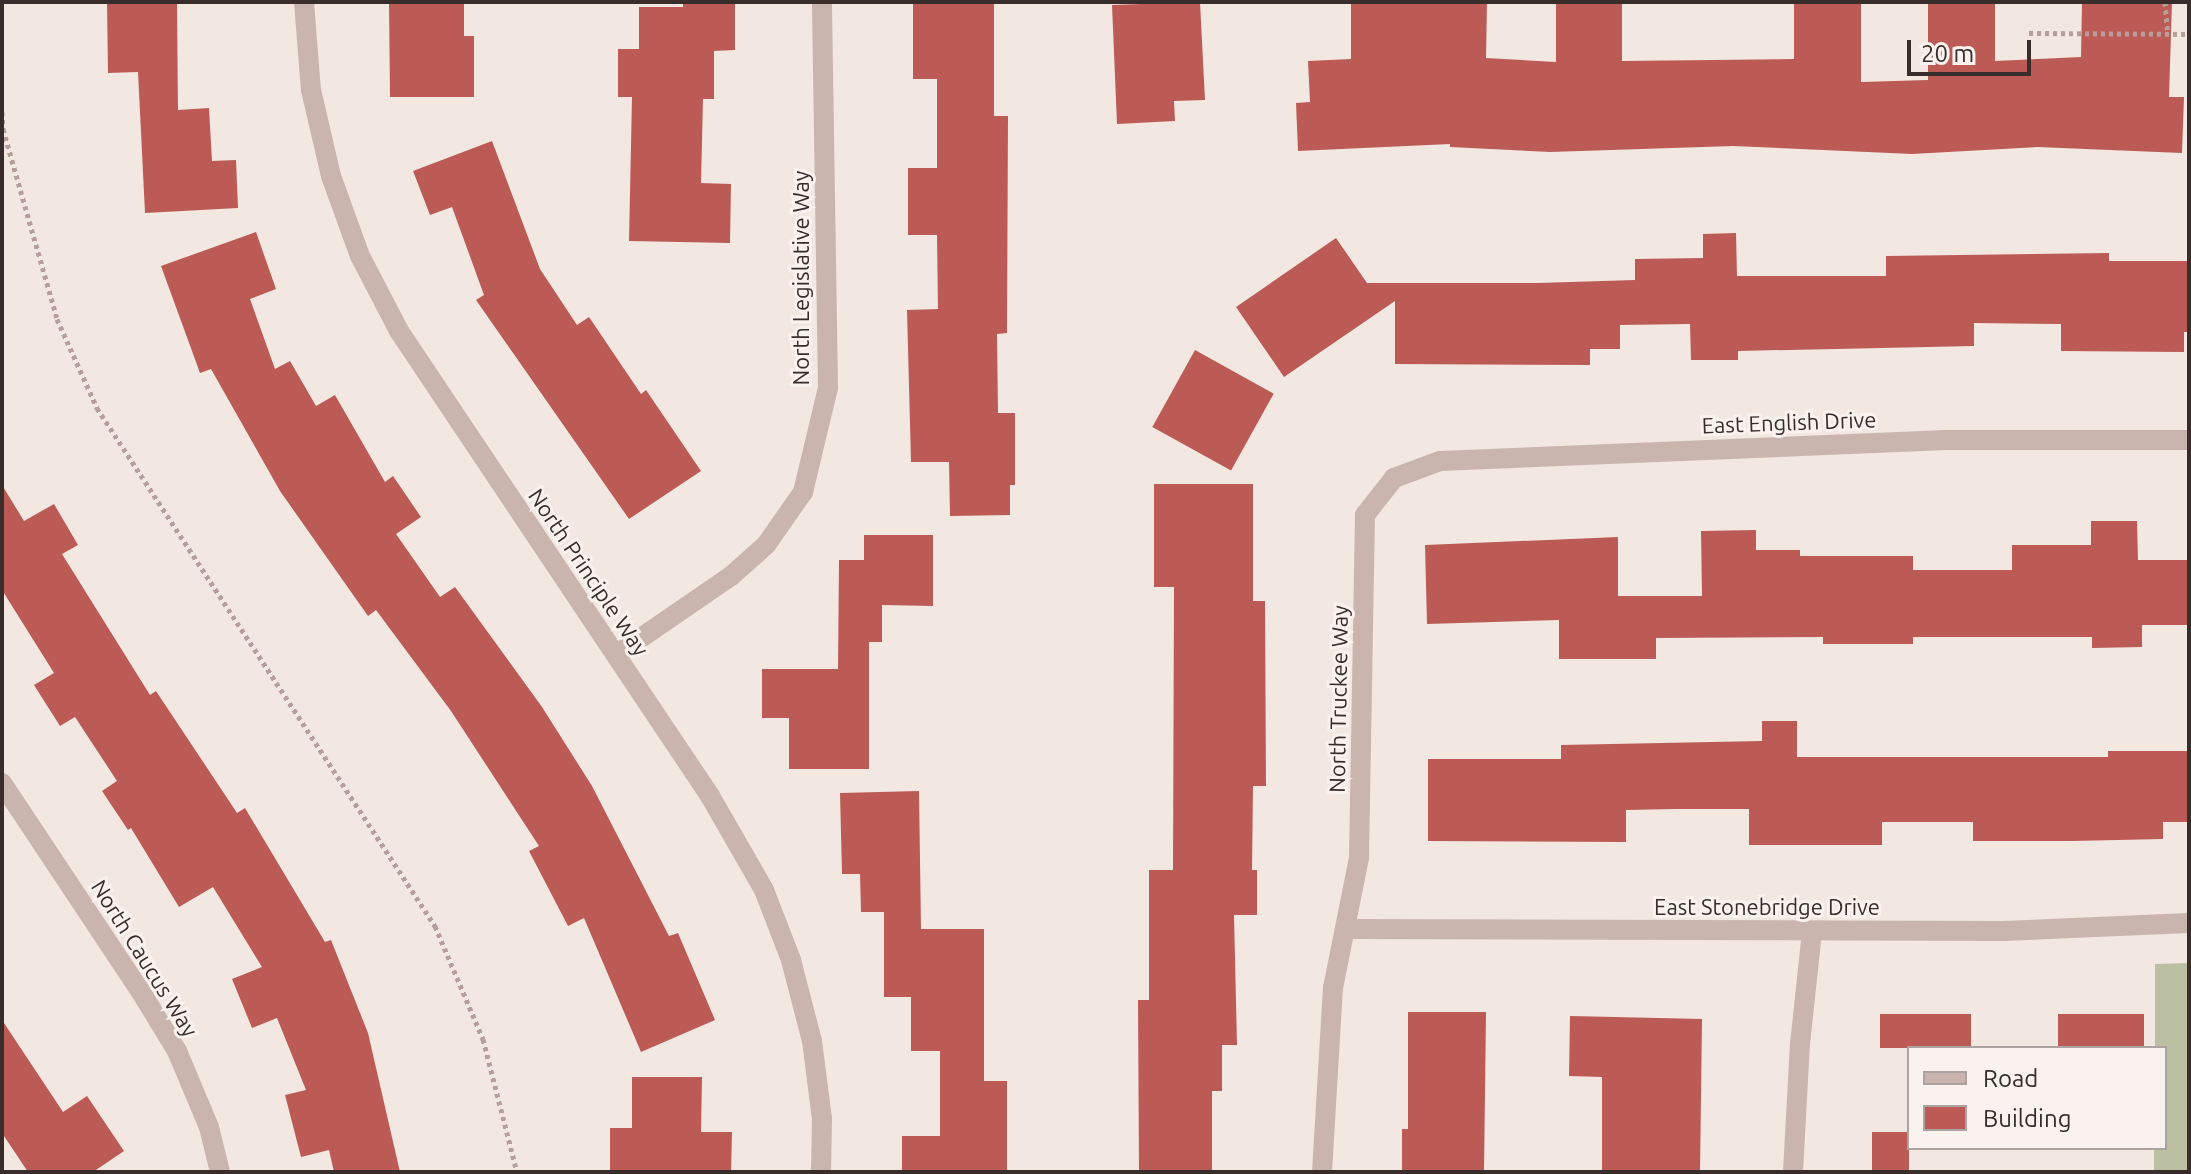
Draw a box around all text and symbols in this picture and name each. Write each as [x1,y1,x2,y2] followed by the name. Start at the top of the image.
[1911,24,2035,74] scale bar
[1921,40,1974,67] text: 20 m
[788,171,814,385] street label: North Legislative Way
[1701,406,1877,438] street label: East English Drive
[523,483,655,661] street label: North Principle Way
[1323,605,1353,793] street label: North Truckee Way
[86,875,204,1041] street label: North Caucus Way
[1654,894,1880,920] street label: East Stonebridge Drive
[1907,1046,2167,1150] legend
[1983,1065,2038,1092] text: Road
[1983,1105,2071,1132] text: Building

